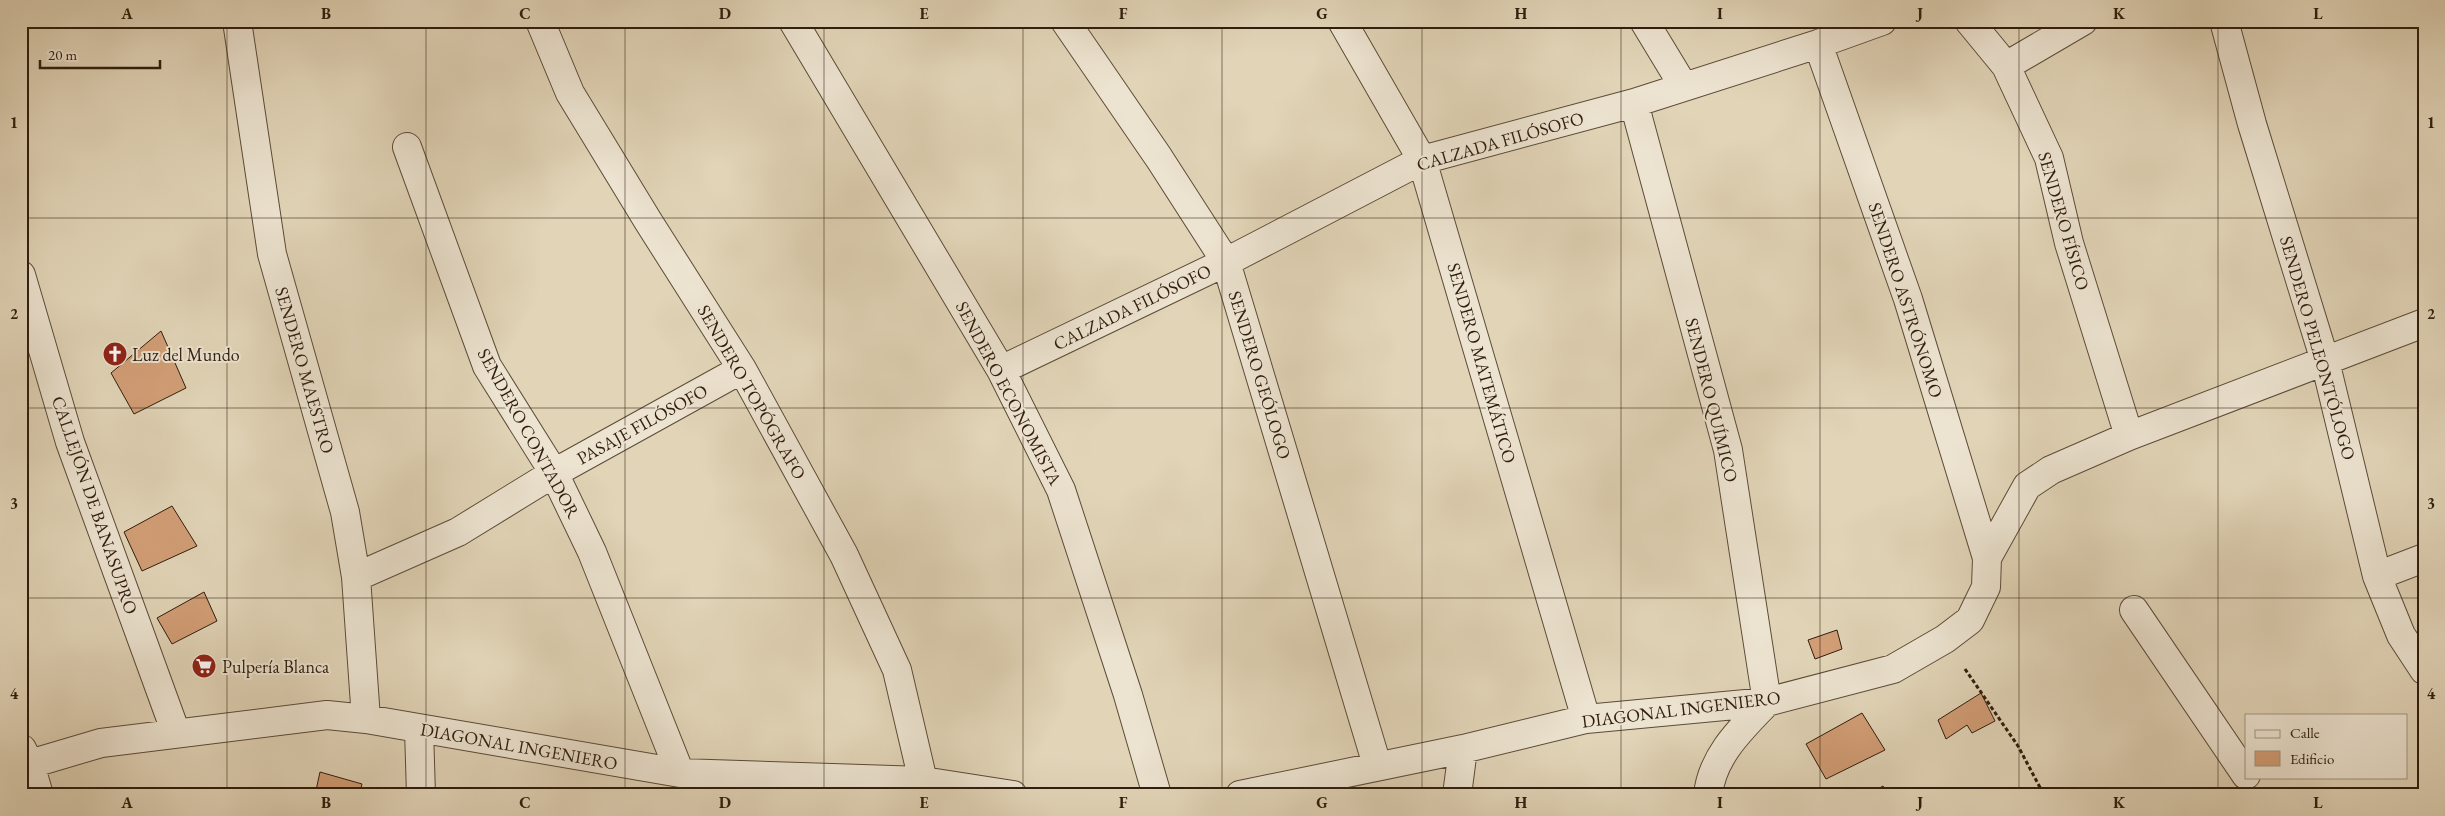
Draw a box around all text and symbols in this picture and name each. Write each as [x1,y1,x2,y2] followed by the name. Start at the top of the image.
[120,3,133,24] text: A
[321,3,331,24] text: B
[519,3,531,24] text: C
[719,3,731,24] text: D
[919,3,929,24] text: E
[1119,3,1128,24] text: F
[1316,3,1328,24] text: G
[1515,3,1528,24] text: H
[1717,3,1723,24] text: I
[1915,3,1923,24] text: J
[2113,3,2126,24] text: K
[2313,3,2323,24] text: L
[40,38,160,70] scale bar
[48,45,77,64] text: 20 m
[1414,106,1586,176] street label: CALZADA FILÓSOFO
[10,112,18,133] text: 1
[2427,112,2435,133] text: 1
[2033,149,2095,293] street label: SENDERO FÍSICO
[1864,199,1948,401] street label: SENDERO ASTRÓNOMO
[2275,233,2361,463] street label: SENDERO PELEONTÓLOGO
[1049,259,1215,355] street label: CALZADA FILÓSOFO
[1442,260,1522,466] street label: SENDERO MATEMÁTICO
[270,284,340,456] street label: SENDERO MAESTRO
[1223,288,1297,462] street label: SENDERO GEÓLOGO
[951,297,1068,489] street label: SENDERO ECONOMISTA
[693,301,811,483] street label: SENDERO TOPÓGRAFO
[10,303,19,324] text: 2
[2427,303,2436,324] text: 2
[1680,315,1744,485] street label: SENDERO QUÍMICO
[102,341,128,367] church icon: Luz del Mundo
[132,343,240,366] place label: Luz del Mundo
[473,344,585,522] street label: SENDERO CONTADOR
[573,379,711,469] street label: PASAJE FILÓSOFO
[47,393,143,617] street label: CALLEJÓN DE BANASUPRO
[10,493,18,514] text: 3
[2427,493,2435,514] text: 3
[191,653,217,679] supermarket icon: Pulpería Blanca
[222,655,330,678] place label: Pulpería Blanca
[10,683,19,704] text: 4
[2427,683,2436,704] text: 4
[1580,685,1782,733] street label: DIAGONAL INGENIERO
[2245,714,2408,778] legend
[418,717,620,775] street label: DIAGONAL INGENIERO
[2290,723,2320,742] text: Calle
[2290,749,2334,768] text: Edificio
[120,792,133,813] text: A
[321,792,331,813] text: B
[519,792,531,813] text: C
[719,792,731,813] text: D
[919,792,929,813] text: E
[1119,792,1128,813] text: F
[1316,792,1328,813] text: G
[1515,792,1528,813] text: H
[1717,792,1723,813] text: I
[1915,792,1923,813] text: J
[2113,792,2126,813] text: K
[2313,792,2323,813] text: L

